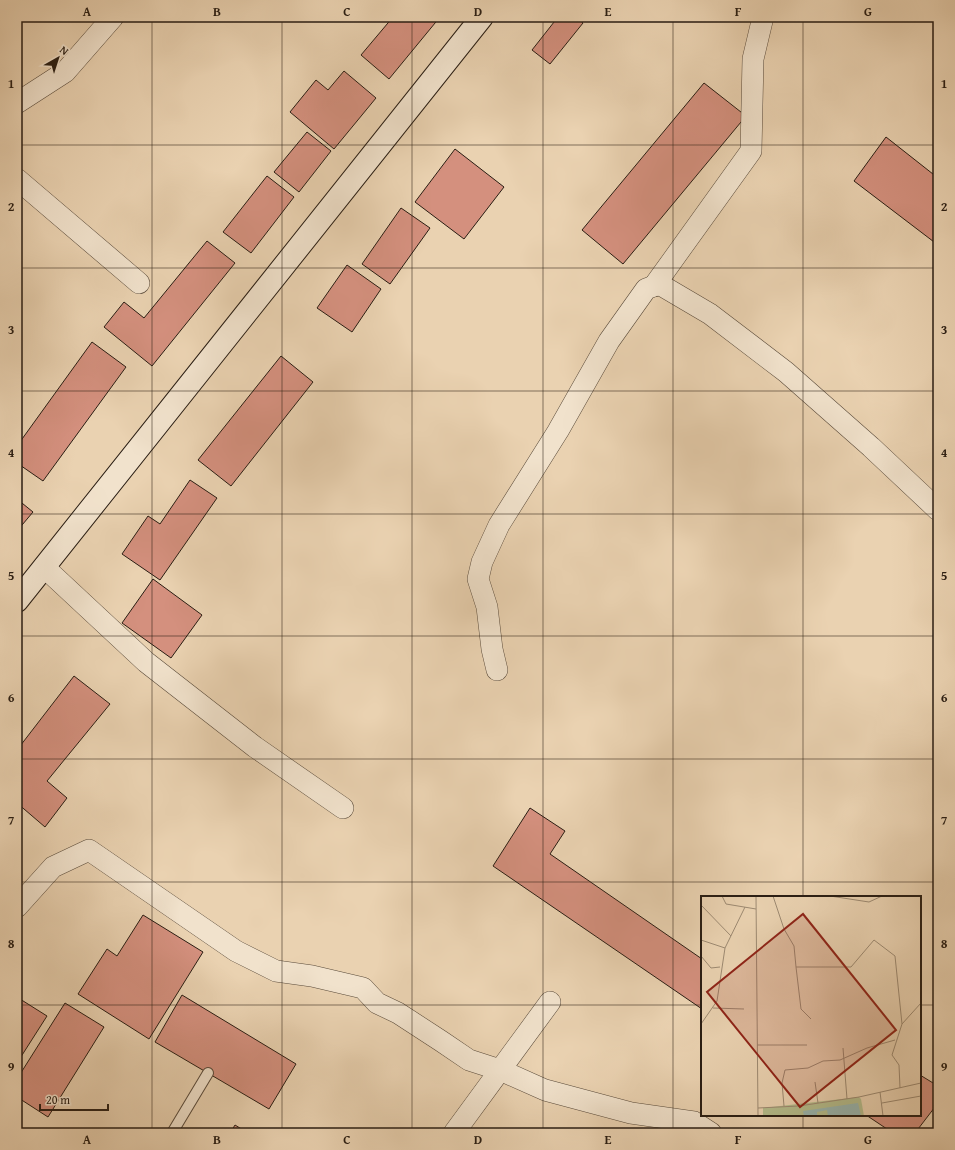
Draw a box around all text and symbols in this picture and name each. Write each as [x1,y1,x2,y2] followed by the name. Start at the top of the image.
[83,2,92,21] text: A
[213,2,221,21] text: B
[343,2,351,21] text: C
[474,2,482,21] text: D
[605,2,612,21] text: E
[735,2,742,21] text: F
[864,2,872,21] text: G
[38,38,78,78] north arrow
[56,42,73,59] text: N
[8,74,14,93] text: 1
[941,74,947,93] text: 1
[8,197,15,216] text: 2
[941,197,948,216] text: 2
[8,320,14,339] text: 3
[941,320,947,339] text: 3
[8,443,15,462] text: 4
[941,443,948,462] text: 4
[8,566,15,585] text: 5
[941,566,948,585] text: 5
[8,688,15,707] text: 6
[941,688,948,707] text: 6
[8,811,15,830] text: 7
[941,811,948,830] text: 7
[701,896,921,1116] inset map
[8,934,15,953] text: 8
[941,934,948,953] text: 8
[8,1057,15,1076] text: 9
[941,1057,948,1076] text: 9
[40,1086,108,1112] scale bar
[46,1091,70,1108] text: 20 m
[83,1130,92,1149] text: A
[213,1130,221,1149] text: B
[343,1130,351,1149] text: C
[474,1130,482,1149] text: D
[605,1130,612,1149] text: E
[735,1130,742,1149] text: F
[864,1130,872,1149] text: G

